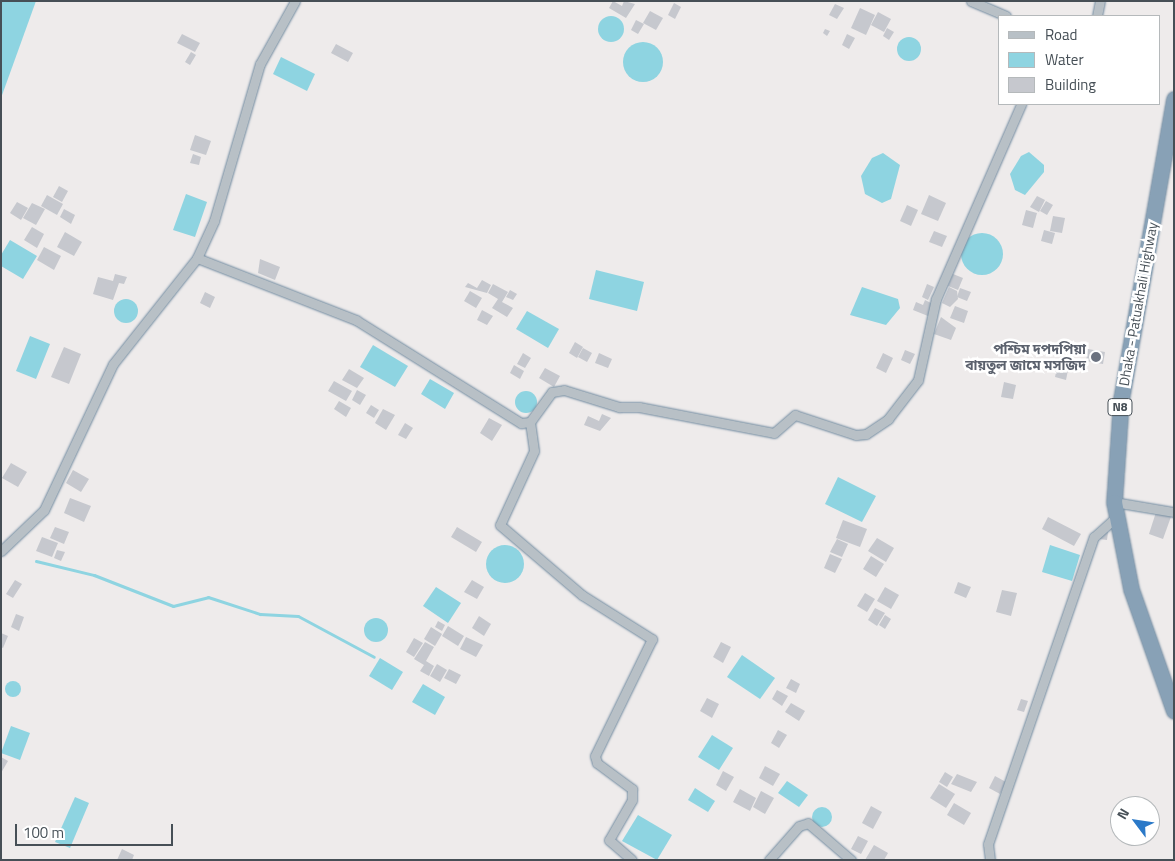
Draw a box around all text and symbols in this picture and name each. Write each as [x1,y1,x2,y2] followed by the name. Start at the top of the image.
[998,15,1160,105] legend
[1045,23,1077,46] text: Road
[1045,48,1084,71] text: Water
[1045,73,1096,96] text: Building
[1115,221,1161,387] street label: Dhaka - Patuakhali Highway
[965,341,1086,374] place label: পশ্চিম দপদপিয়া বায়তুল জামে মসজিদ
[1090,351,1102,363] marker: পশ্চিম দপদপিয়া বায়তুল জামে মসজিদ
[1106,398,1134,417] road number: N8
[1110,796,1160,846] north arrow
[1111,804,1134,823] text: N
[18,814,175,846] scale bar
[23,821,64,844] text: 100 m

